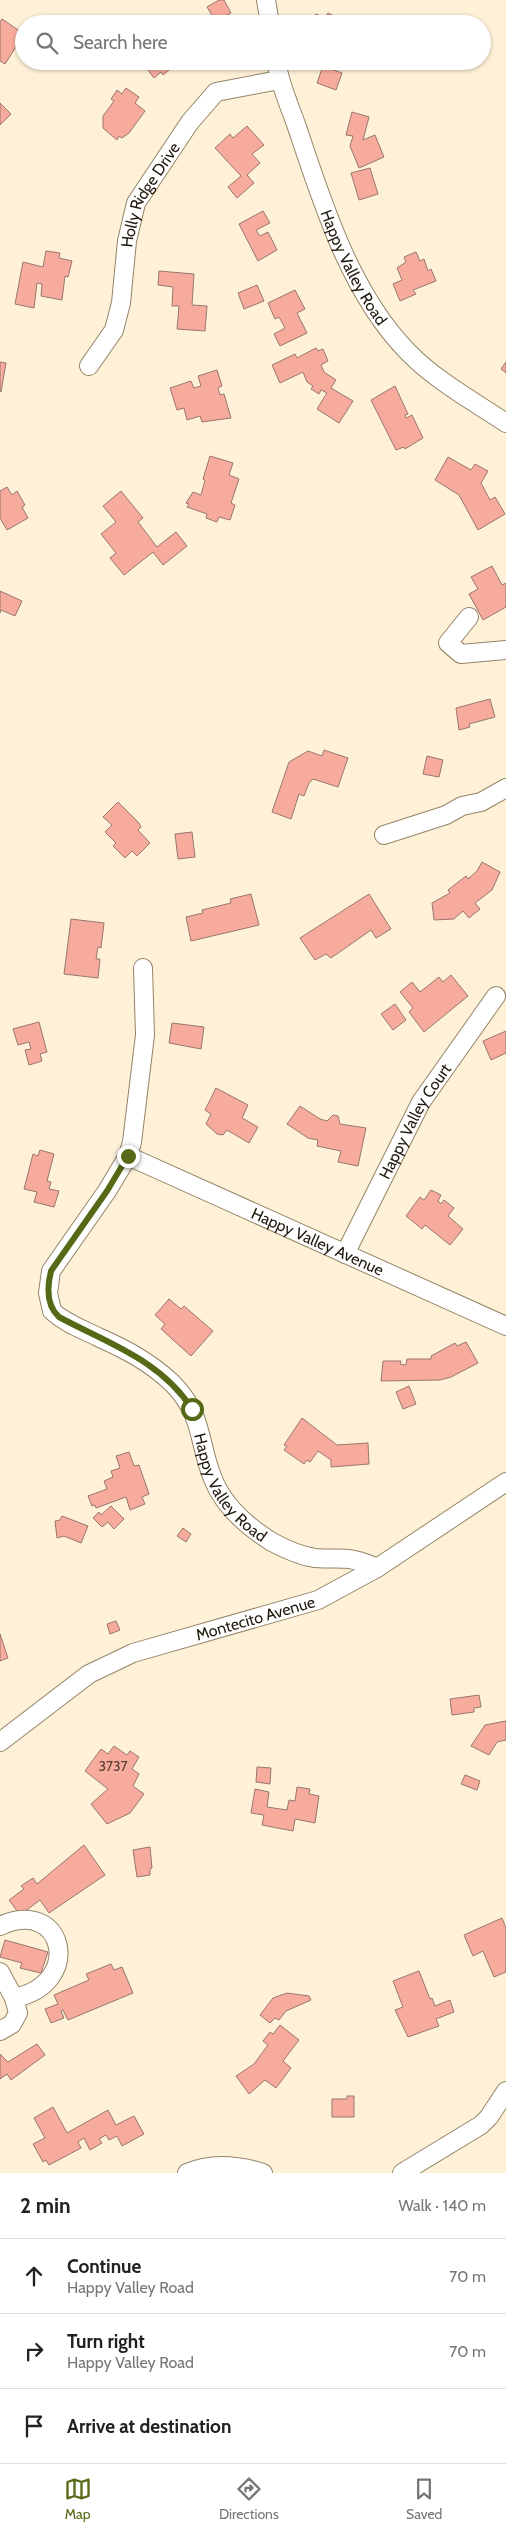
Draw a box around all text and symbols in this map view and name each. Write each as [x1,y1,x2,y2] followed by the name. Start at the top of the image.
[15,15,491,70] search box
[33,29,61,57] icon: search
[73,31,167,54] text: Search here
[117,139,184,248] street label: Holly Ridge Drive
[316,207,391,329] street label: Happy Valley Road
[375,1060,455,1182] street label: Happy Valley Court
[117,1145,140,1168] route end
[248,1204,387,1280] street label: Happy Valley Avenue
[181,1398,204,1421] route start
[190,1431,270,1546] street label: Happy Valley Road
[194,1592,317,1645] street label: Montecito Avenue
[98,1757,128,1775] house number: 3737
[20,2193,71,2218] text: 2 min
[399,2196,486,2215] text: Walk · 140 m
[67,2255,141,2278] text: Continue
[20,2262,48,2290] icon: ahead
[449,2267,486,2286] text: 70 m
[67,2278,194,2297] text: Happy Valley Road
[67,2330,145,2353] text: Turn right
[20,2337,48,2365] icon: right
[449,2342,486,2361] text: 70 m
[67,2353,194,2372] text: Happy Valley Road
[20,2412,48,2440] icon: arrive
[67,2415,231,2438] text: Arrive at destination
[64,2475,92,2523] tab: Map
[219,2475,279,2523] tab: Directions
[406,2475,442,2523] tab: Saved

